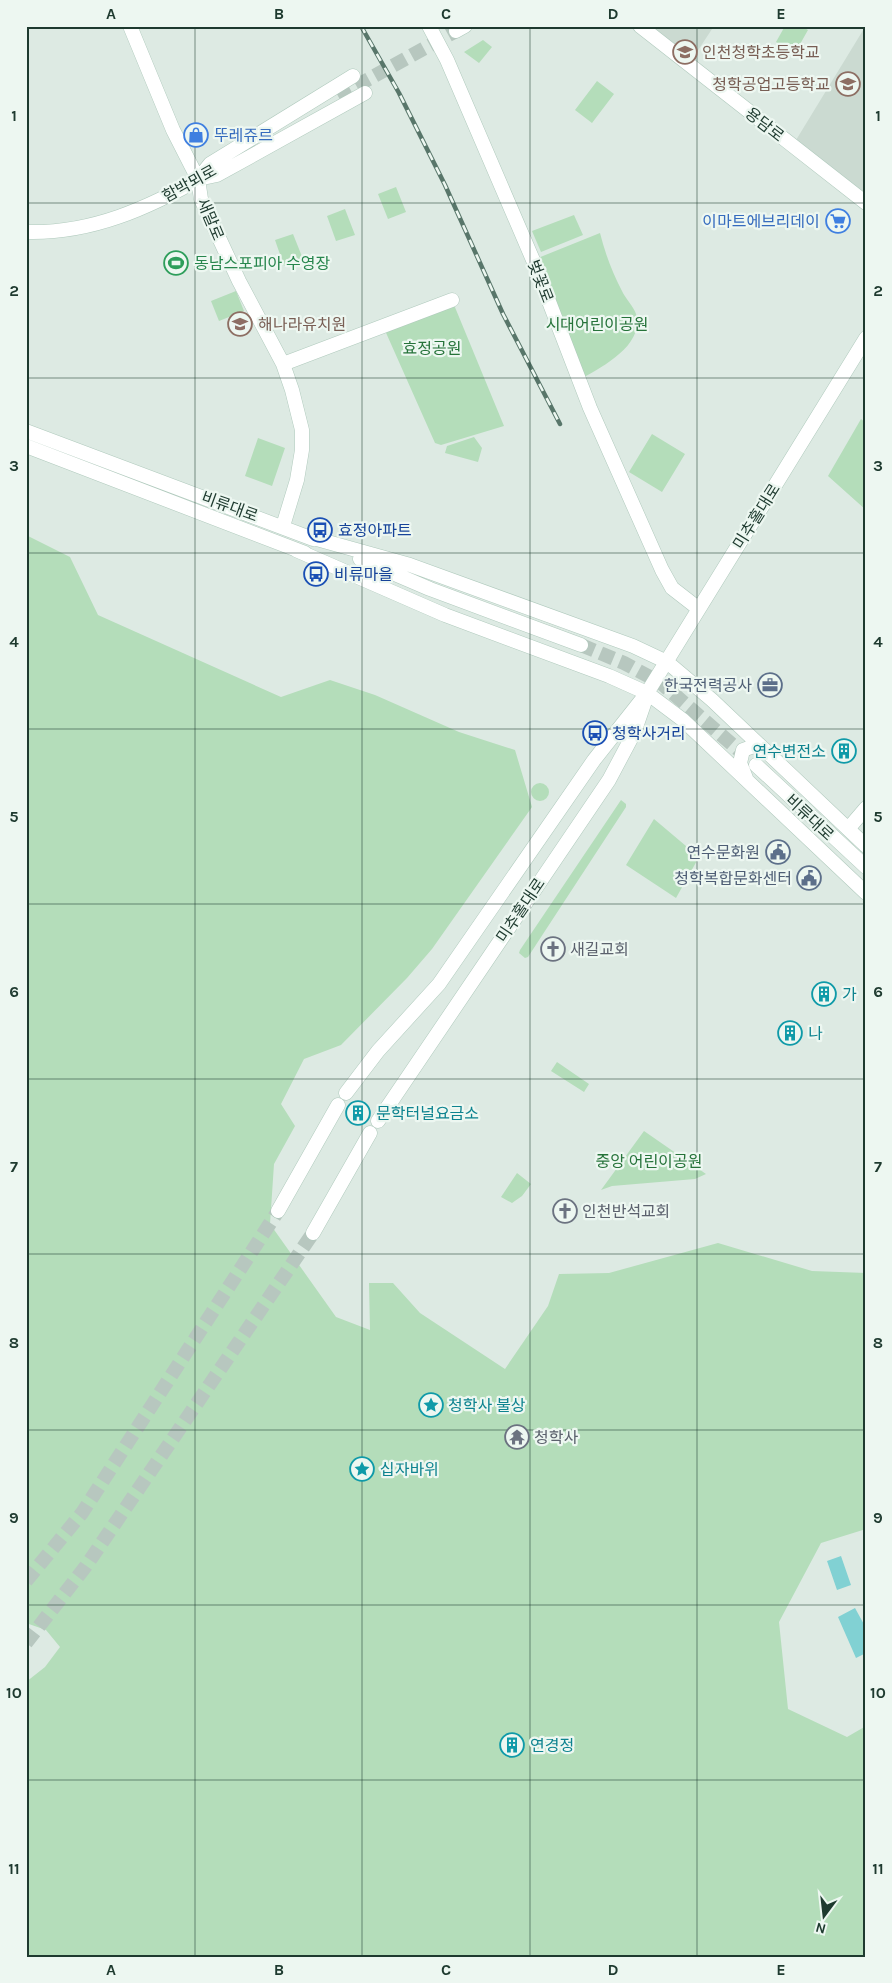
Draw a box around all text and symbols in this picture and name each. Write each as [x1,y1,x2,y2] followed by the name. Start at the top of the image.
[106,4,116,23] text: A
[274,4,284,23] text: B
[441,4,451,23] text: C
[608,4,619,23] text: D
[776,4,786,23] text: E
[672,39,698,65] school or university icon: 인천청학초등학교
[702,43,820,62] place label: 인천청학초등학교
[835,71,861,97] school or university icon: 청학공업고등학교
[712,75,830,94] place label: 청학공업고등학교
[741,103,788,146] street label: 용담로
[11,106,17,125] text: 1
[875,106,881,125] text: 1
[183,122,209,148] shop icon: 뚜레쥬르
[214,126,273,145] place label: 뚜레쥬르
[159,161,220,206] street label: 함박뫼로
[193,195,228,243] street label: 새말로
[825,208,851,234] supermarket icon: 이마트에브리데이
[702,212,820,231] place label: 이마트에브리데이
[163,250,189,276] sports icon: 동남스포피아 수영장
[194,254,331,273] place label: 동남스포피아 수영장
[524,257,557,305] street label: 벚꽃로
[9,281,19,300] text: 2
[873,281,883,300] text: 2
[227,311,253,337] school or university icon: 해나라유치원
[258,315,346,334] place label: 해나라유치원
[545,315,649,334] park label: 시대어린이공원
[403,339,461,358] park label: 효정공원
[9,456,19,475] text: 3
[873,456,883,475] text: 3
[729,480,784,553] street label: 미추홀대로
[199,487,261,526] street label: 비류대로
[307,517,333,543] bus stop icon: 효정아파트
[338,521,412,540] place label: 효정아파트
[303,561,329,587] bus stop icon: 비류마을
[334,565,393,584] place label: 비류마을
[9,632,19,651] text: 4
[873,632,883,651] text: 4
[757,672,783,698] office icon: 한국전력공사
[664,676,752,695] place label: 한국전력공사
[582,720,608,746] bus stop icon: 청학사거리
[612,724,686,743] place label: 청학사거리
[831,738,857,764] building icon: 연수변전소
[752,742,826,761] place label: 연수변전소
[782,790,838,845] street label: 비류대로
[9,807,19,826] text: 5
[873,807,883,826] text: 5
[765,839,791,865] public building icon: 연수문화원
[686,843,760,862] place label: 연수문화원
[796,865,822,891] public building icon: 청학복합문화센터
[674,869,792,888] place label: 청학복합문화센터
[492,874,549,946] street label: 미추홀대로
[540,936,566,962] church icon: 새길교회
[570,940,629,959] place label: 새길교회
[811,981,837,1007] building icon: 가
[9,982,19,1001] text: 6
[873,982,883,1001] text: 6
[842,985,857,1004] place label: 가
[777,1020,803,1046] building icon: 나
[808,1024,823,1043] place label: 나
[345,1100,371,1126] building icon: 문학터널요금소
[376,1104,479,1123] place label: 문학터널요금소
[596,1152,702,1171] park label: 중앙 어린이공원
[10,1157,18,1176] text: 7
[874,1157,882,1176] text: 7
[552,1198,578,1224] church icon: 인천반석교회
[582,1202,670,1221] place label: 인천반석교회
[9,1333,19,1352] text: 8
[873,1333,883,1352] text: 8
[418,1392,444,1418] place icon: 청학사 불상
[448,1396,526,1415] place label: 청학사 불상
[504,1424,530,1450] temple icon: 청학사
[534,1428,578,1447] place label: 청학사
[349,1456,375,1482] place icon: 십자바위
[380,1460,439,1479] place label: 십자바위
[9,1508,19,1527] text: 9
[873,1508,883,1527] text: 9
[6,1683,22,1702] text: 10
[870,1683,886,1702] text: 10
[499,1732,525,1758] building icon: 연경정
[530,1736,574,1755] place label: 연경정
[8,1859,20,1878] text: 11
[872,1859,884,1878] text: 11
[800,1890,850,1940] north arrow
[814,1919,828,1938] text: N
[106,1960,116,1979] text: A
[274,1960,284,1979] text: B
[441,1960,451,1979] text: C
[608,1960,619,1979] text: D
[776,1960,786,1979] text: E

